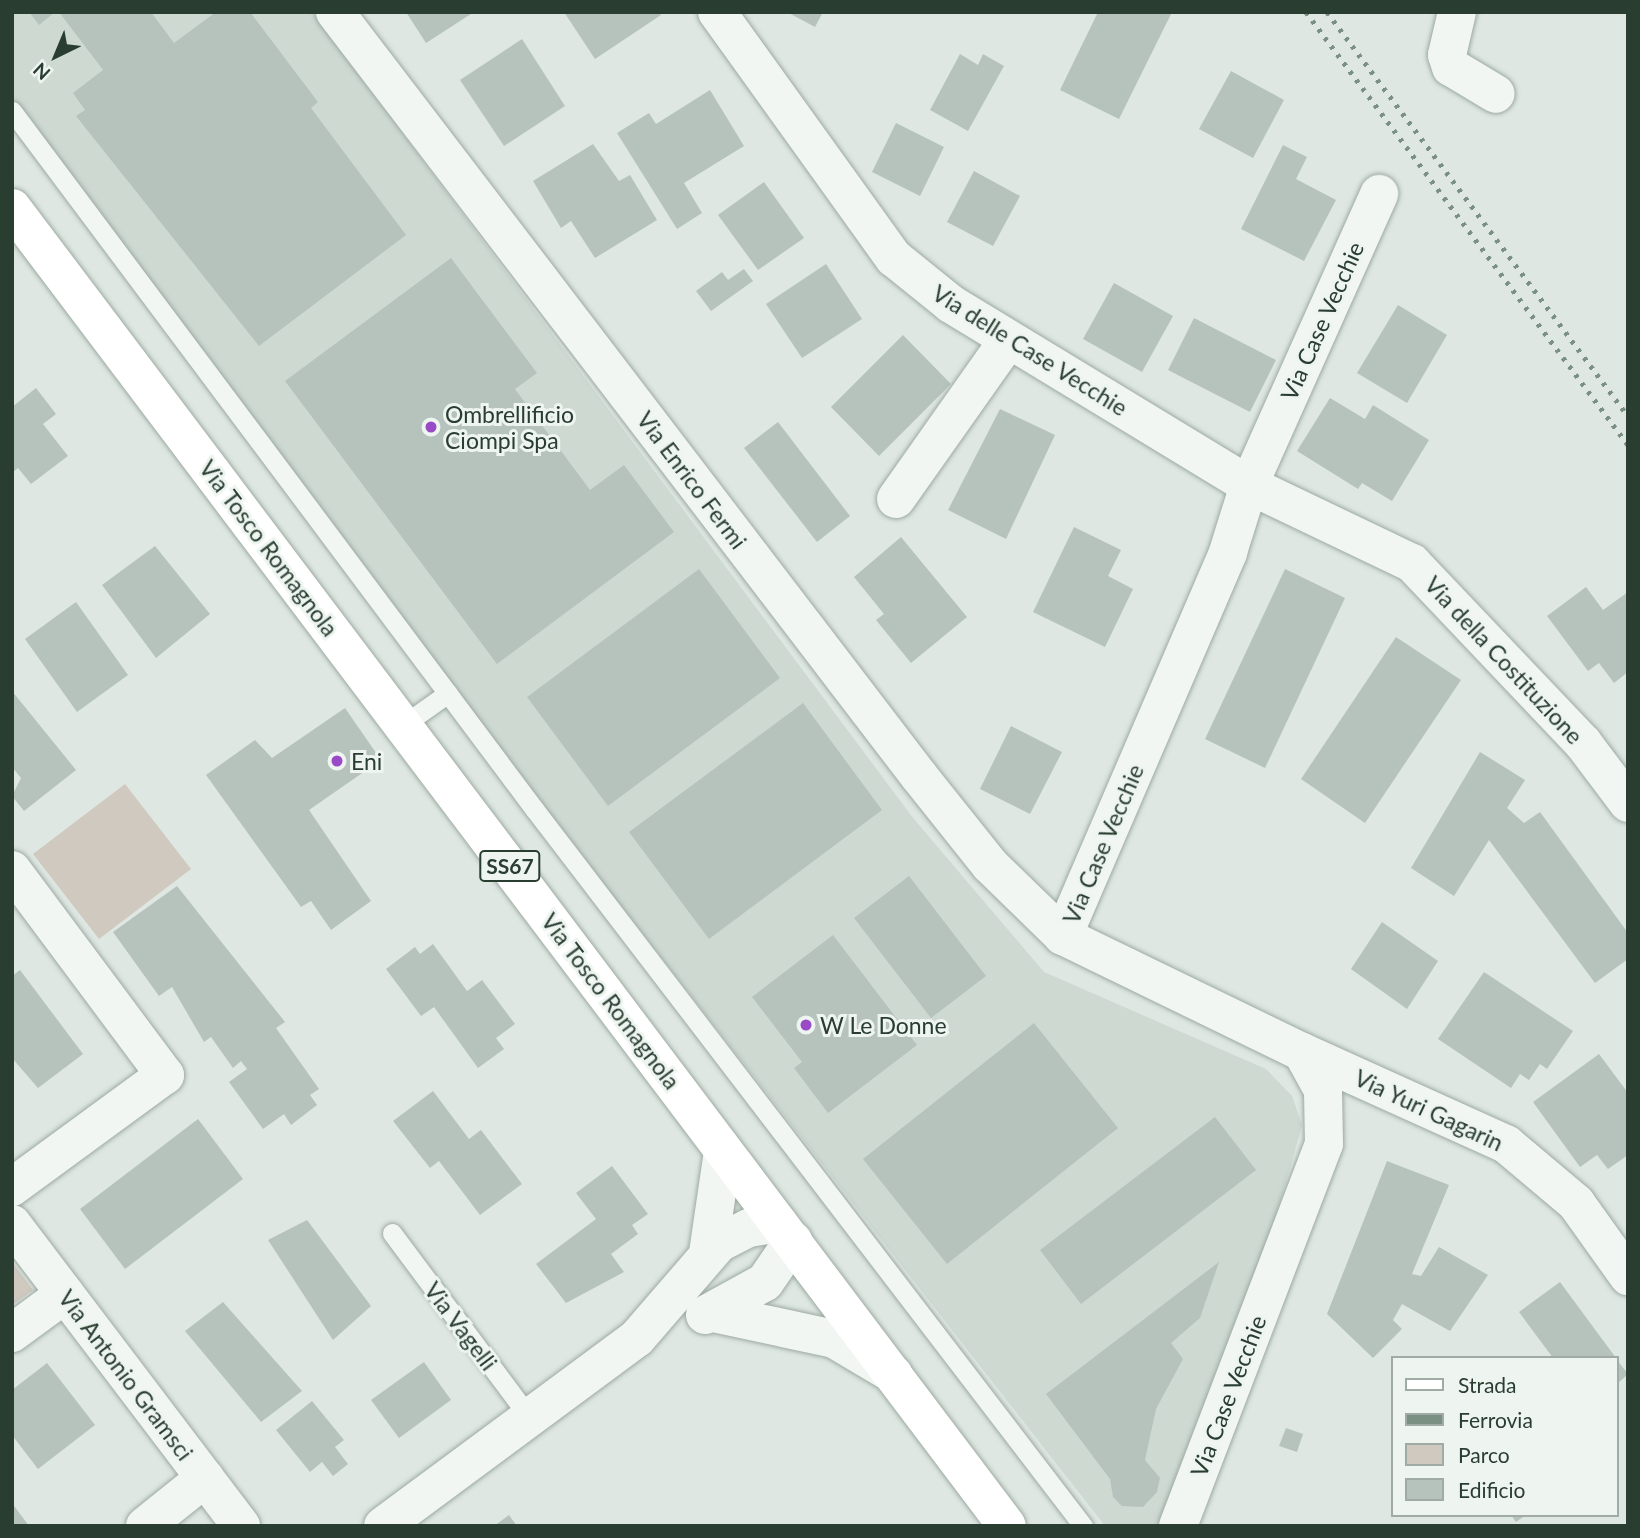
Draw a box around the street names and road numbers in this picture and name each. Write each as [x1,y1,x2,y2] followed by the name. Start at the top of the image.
[1275,237,1369,405] street label: Via Case Vecchie
[927,279,1133,421] street label: Via delle Case Vecchie
[631,406,753,554] street label: Via Enrico Fermi
[194,454,344,642] street label: Via Tosco Romagnola
[1419,571,1589,749] street label: Via della Costituzione
[1057,760,1149,928] street label: Via Case Vecchie
[478,848,542,884] road number: SS67
[536,907,686,1095] street label: Via Tosco Romagnola
[1350,1063,1508,1157] street label: Via Yuri Gagarin
[419,1276,503,1376] street label: Via Vagelli
[53,1284,199,1466] street label: Via Antonio Gramsci
[1184,1311,1272,1481] street label: Via Case Vecchie

